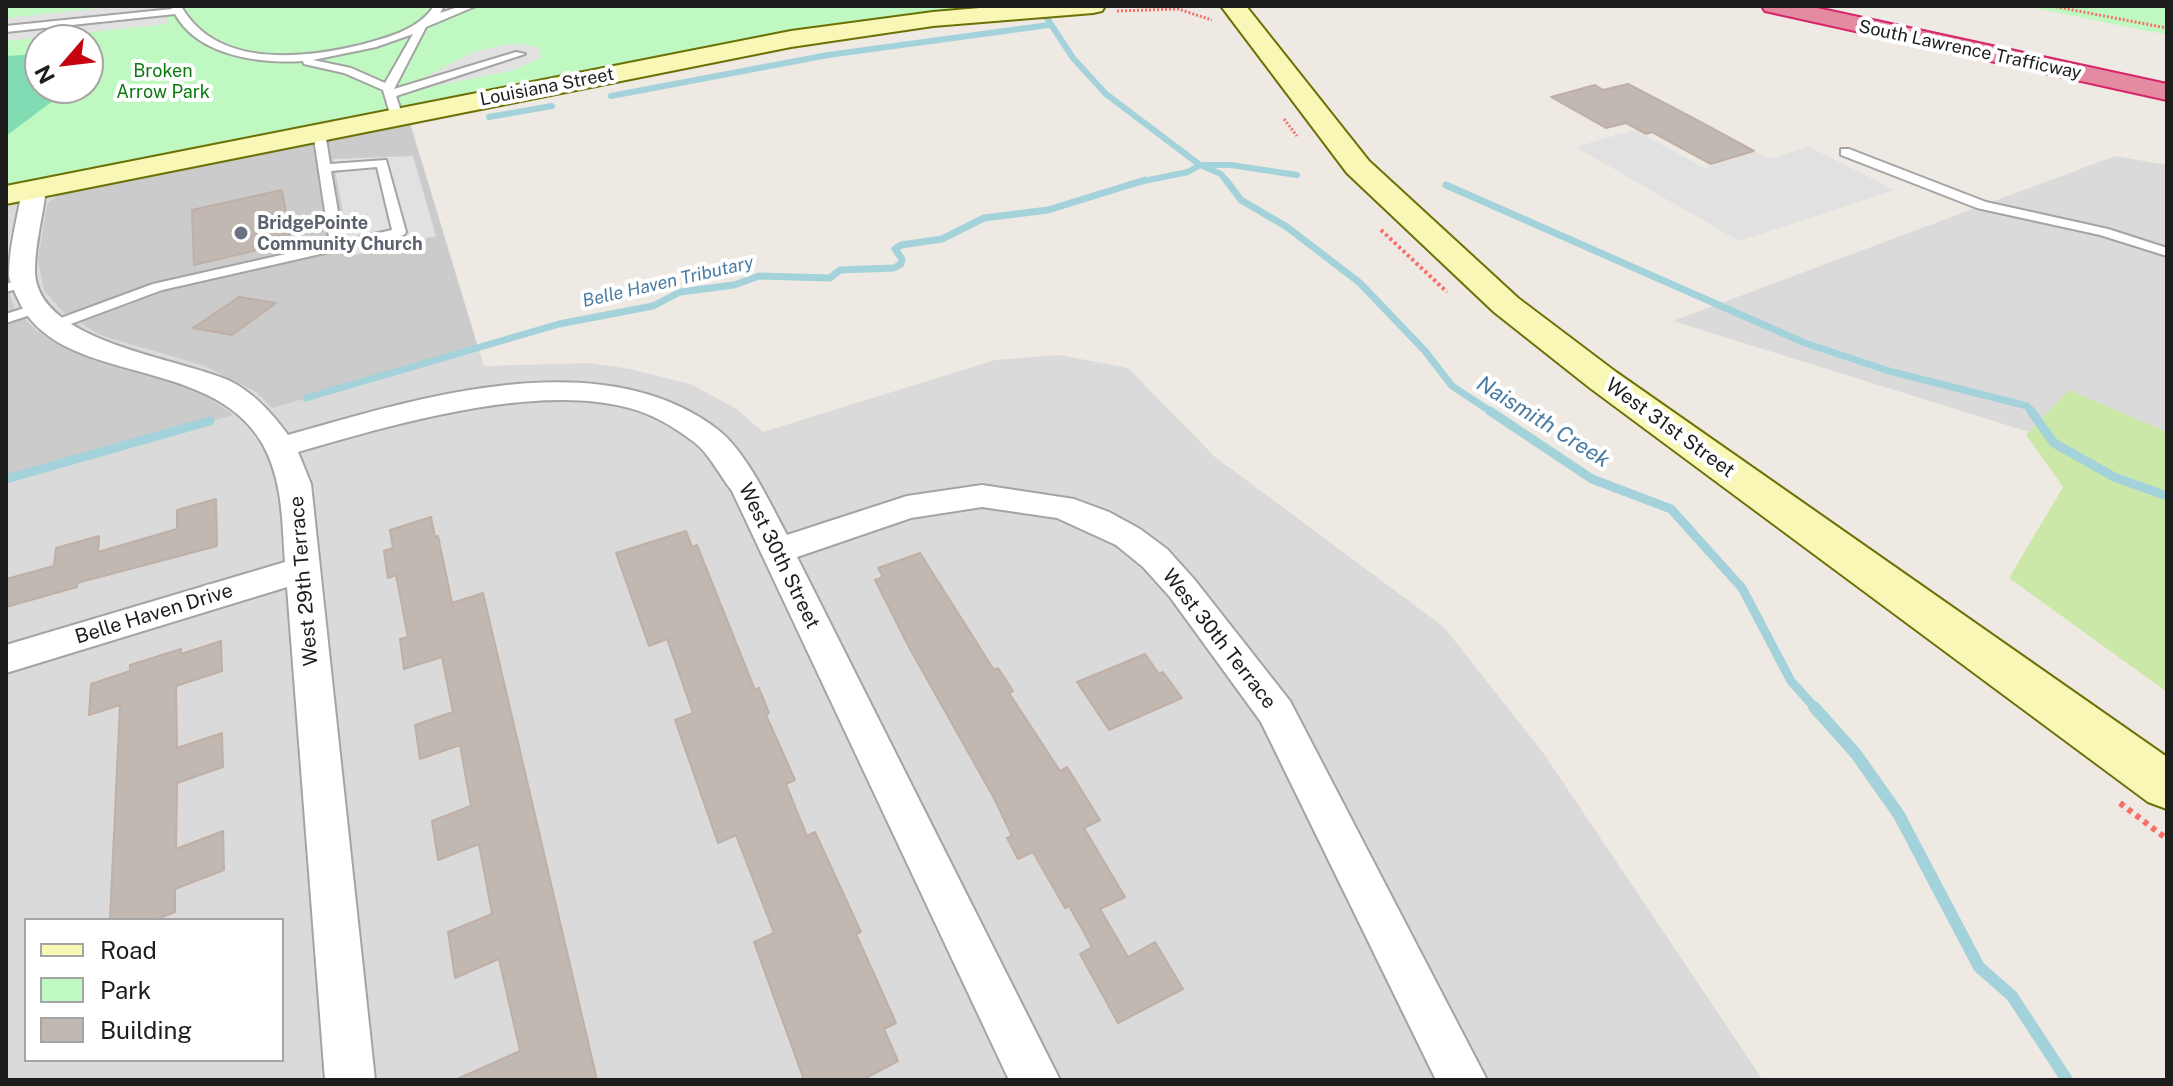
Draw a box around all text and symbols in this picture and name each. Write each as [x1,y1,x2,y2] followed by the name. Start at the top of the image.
[1857,16,2083,84] street label: South Lawrence Trafficway
[24,24,104,104] north arrow
[116,60,210,102] park label: Broken Arrow Park
[29,61,60,88] text: N
[478,63,616,111] street label: Louisiana Street
[257,212,423,254] place label: BridgePointe Community Church
[232,224,250,242] marker: BridgePointe Community Church
[580,252,756,312] water label: Belle Haven Tributary
[1471,370,1615,474] water label: Naismith Creek
[1601,373,1739,483] street label: West 31st Street
[733,479,825,633] street label: West 30th Street
[285,495,323,667] street label: West 29th Terrace
[1157,564,1281,714] street label: West 30th Terrace
[72,579,236,649] street label: Belle Haven Drive
[24,918,284,1062] legend
[100,936,157,964] text: Road
[100,976,151,1004] text: Park
[100,1016,192,1044] text: Building

